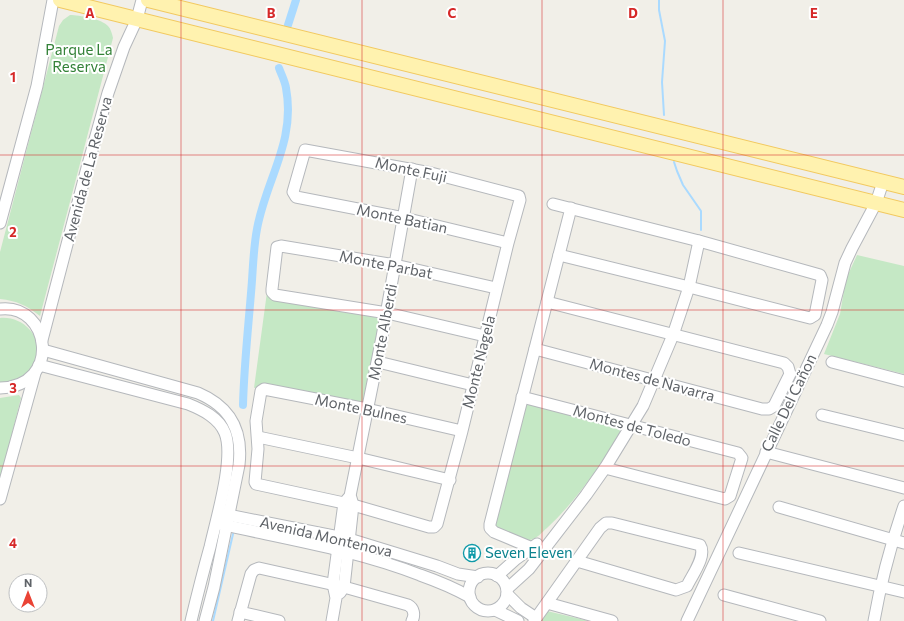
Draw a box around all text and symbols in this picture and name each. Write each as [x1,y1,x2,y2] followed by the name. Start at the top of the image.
[85,5,95,21] text: A
[267,5,276,21] text: B
[448,5,457,21] text: C
[628,5,638,21] text: D
[810,5,818,21] text: E
[45,40,113,75] park label: Parque La Reserva
[10,69,16,85] text: 1
[59,94,115,243] street label: Avenida de La Reserva
[374,153,449,185] street label: Monte Fuji
[355,200,449,236] street label: Monte Batian
[9,224,17,240] text: 2
[338,246,434,282] street label: Monte Parbat
[364,282,400,382] street label: Monte Alberdi
[458,313,498,410] street label: Monte Nagela
[757,351,820,454] street label: Calle Del Cañon
[588,354,717,404] street label: Montes de Navarra
[9,380,17,396] text: 3
[313,389,409,427] street label: Monte Bulnes
[571,401,693,449] street label: Montes de Toledo
[258,512,394,560] street label: Avenida Montenova
[9,535,17,551] text: 4
[462,543,482,563] building icon: Seven Eleven
[485,543,573,561] place label: Seven Eleven
[8,573,48,613] north arrow
[24,576,32,589] text: N

